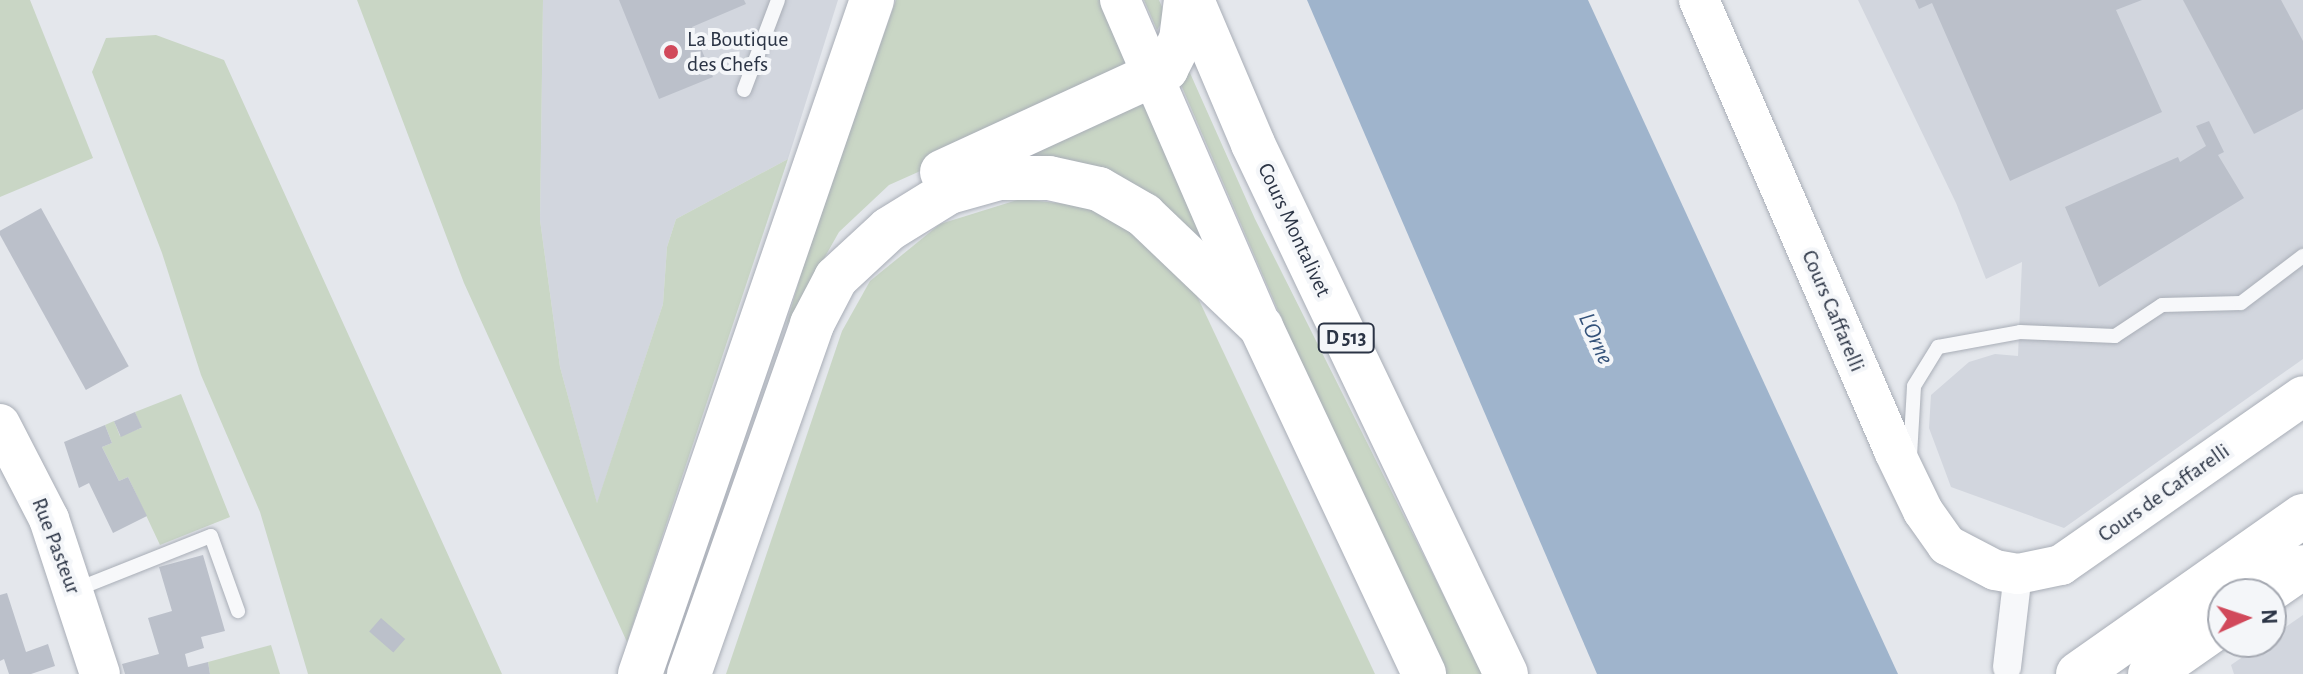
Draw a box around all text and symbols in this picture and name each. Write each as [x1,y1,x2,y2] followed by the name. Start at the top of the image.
[687,26,788,78] place label: La Boutique des Chefs
[662,43,680,61] marker: La Boutique des Chefs
[1251,159,1337,301] street label: Cours Montalivet
[1796,246,1870,376] street label: Cours Caffarelli
[1571,309,1619,369] water label: L'Orne
[1316,322,1376,354] road number: D 513
[2093,438,2235,548] street label: Cours de Caffarelli
[26,494,86,598] street label: Rue Pasteur
[2207,578,2287,658] north arrow
[2258,609,2280,625] text: N

